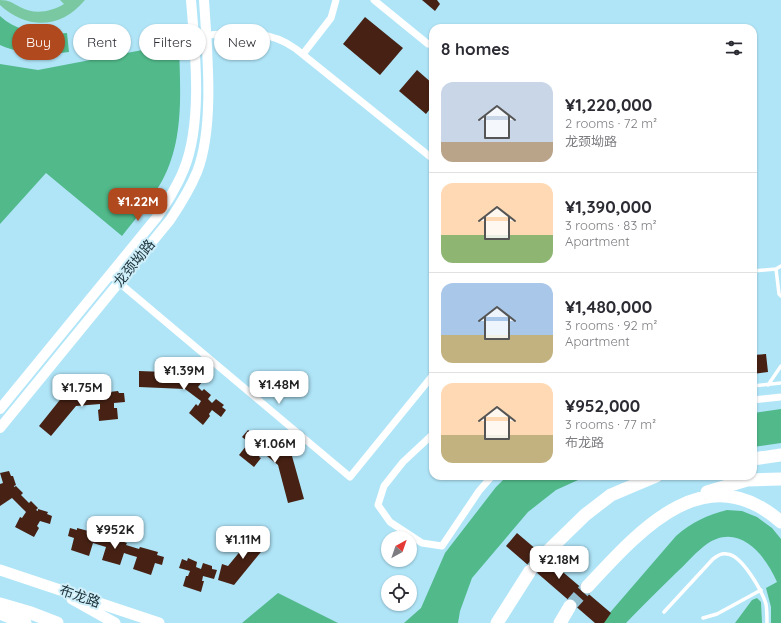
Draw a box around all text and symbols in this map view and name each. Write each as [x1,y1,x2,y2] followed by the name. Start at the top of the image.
[12,24,65,60] chip: Buy
[73,24,131,60] chip: Rent
[139,24,206,60] chip: Filters
[214,24,270,60] chip: New
[723,37,745,59] icon: filters
[441,38,510,59] text: 8 homes
[565,94,652,115] text: ¥1,220,000
[473,98,521,146] icon: home
[565,115,657,131] text: 2 rooms · 72 m²
[565,133,617,149] text: 龙颈坳路
[105,188,171,222] pin: ¥1.22M
[117,193,159,209] text: ¥1.22M
[565,196,652,217] text: ¥1,390,000
[473,199,521,247] icon: home
[565,217,657,233] text: 3 rooms · 83 m²
[565,233,630,249] text: Apartment
[109,236,159,290] street label: 龙颈坳路
[565,296,652,317] text: ¥1,480,000
[473,299,521,347] icon: home
[565,317,657,333] text: 3 rooms · 92 m²
[565,333,630,349] text: Apartment
[151,357,217,391] pin: ¥1.39M
[163,362,205,378] text: ¥1.39M
[246,371,312,405] pin: ¥1.48M
[49,374,115,408] pin: ¥1.75M
[258,376,300,392] text: ¥1.48M
[61,379,103,395] text: ¥1.75M
[565,395,640,416] text: ¥952,000
[473,399,521,447] icon: home
[565,416,656,432] text: 3 rooms · 77 m²
[242,430,308,464] pin: ¥1.06M
[565,434,604,450] text: 布龙路
[254,435,296,451] text: ¥1.06M
[87,516,143,550] pin: ¥952K
[96,521,134,537] text: ¥952K
[210,526,276,560] pin: ¥1.11M
[225,531,261,547] text: ¥1.11M
[381,531,417,567] north arrow
[381,531,417,611] map controls
[526,546,592,580] pin: ¥2.18M
[539,551,579,567] text: ¥2.18M
[381,575,417,611] button: locate
[57,581,103,611] street label: 布龙路

